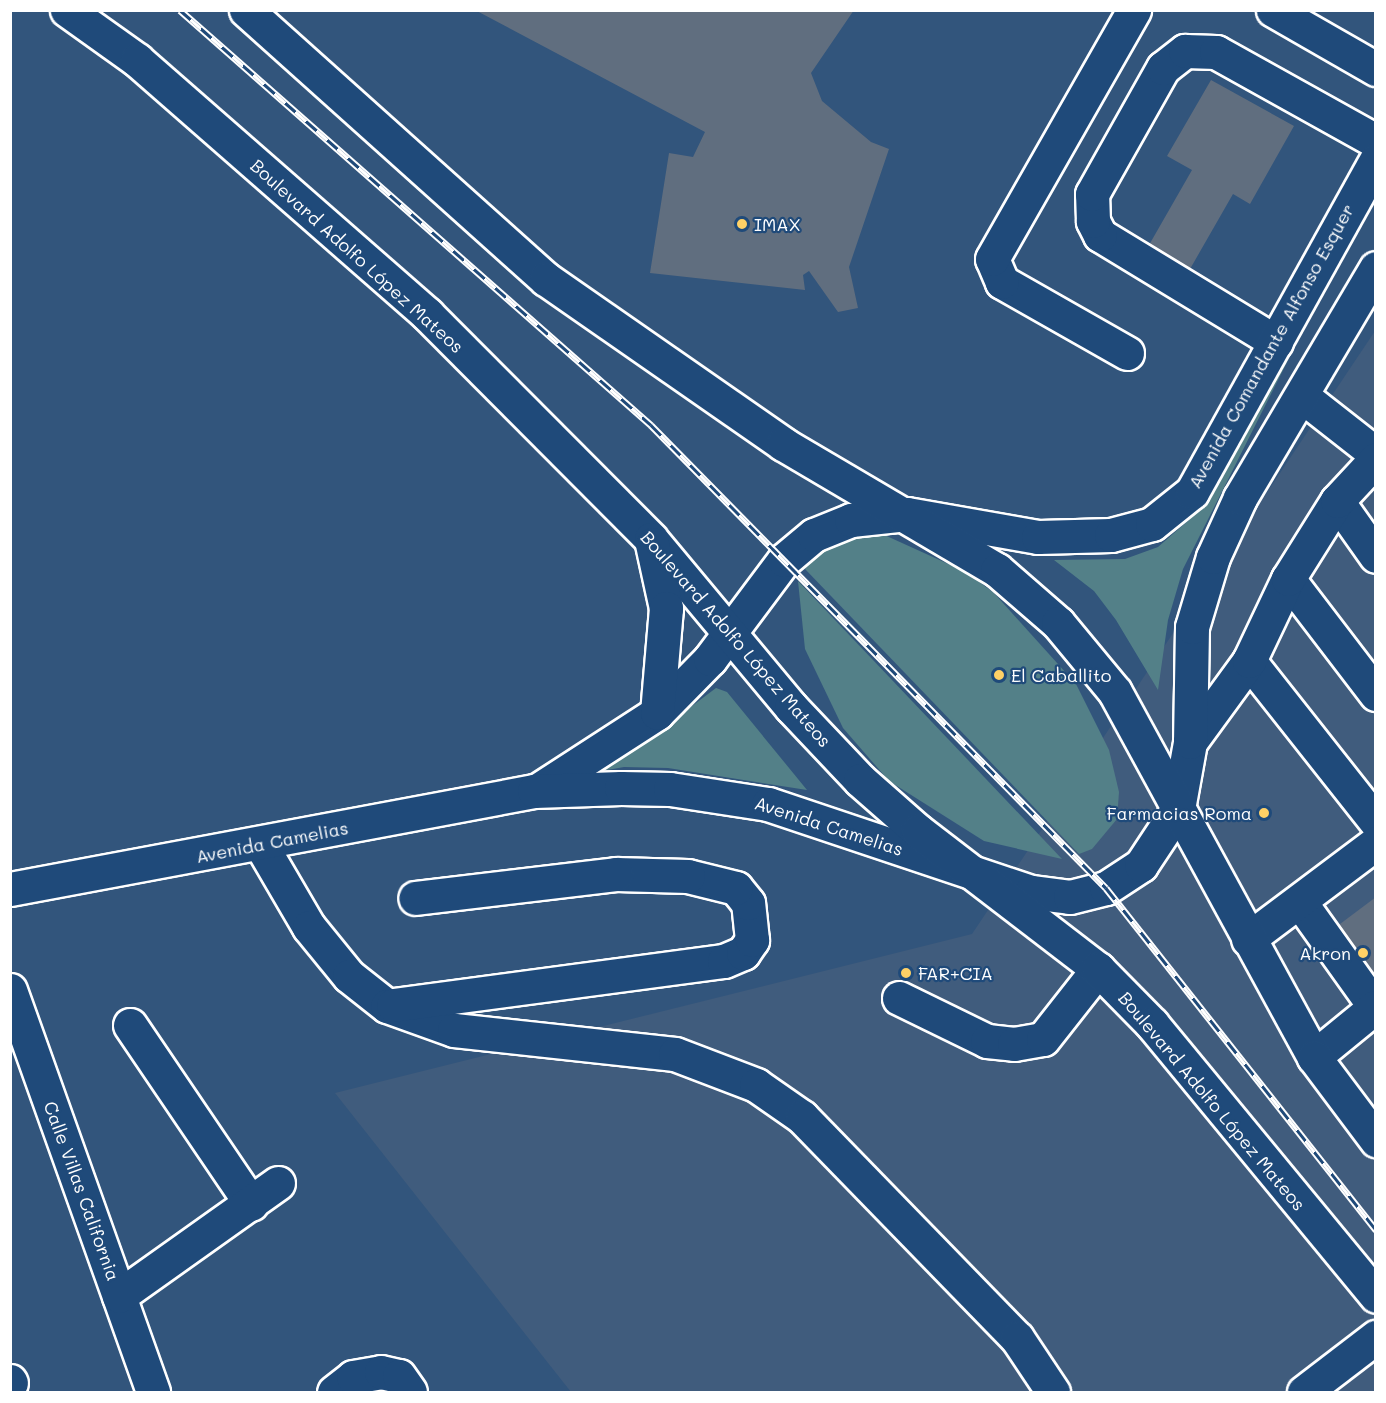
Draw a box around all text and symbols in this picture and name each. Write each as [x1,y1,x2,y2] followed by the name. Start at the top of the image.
[246,155,468,357] street label: Boulevard Adolfo López Mateos
[1183,200,1359,492] street label: Avenida Comandante Alfonso Esquer
[754,213,801,235] place label: IMAX
[735,217,749,231] marker: IMAX
[636,527,836,751] street label: Boulevard Adolfo López Mateos
[1011,664,1111,686] place label: El Caballito
[992,668,1006,682] marker: El Caballito
[752,792,906,860] street label: Avenida Camelias
[1107,802,1252,824] place label: Farmacias Roma
[1257,806,1271,820] marker: Farmacias Roma
[194,817,350,867] street label: Avenida Camelias
[1299,942,1351,964] place label: Akron
[1356,946,1370,960] marker: Akron
[918,962,993,984] place label: FAR+CIA
[899,966,913,980] marker: FAR+CIA
[1114,987,1310,1215] street label: Boulevard Adolfo López Mateos
[39,1098,125,1284] street label: Calle Villas California

